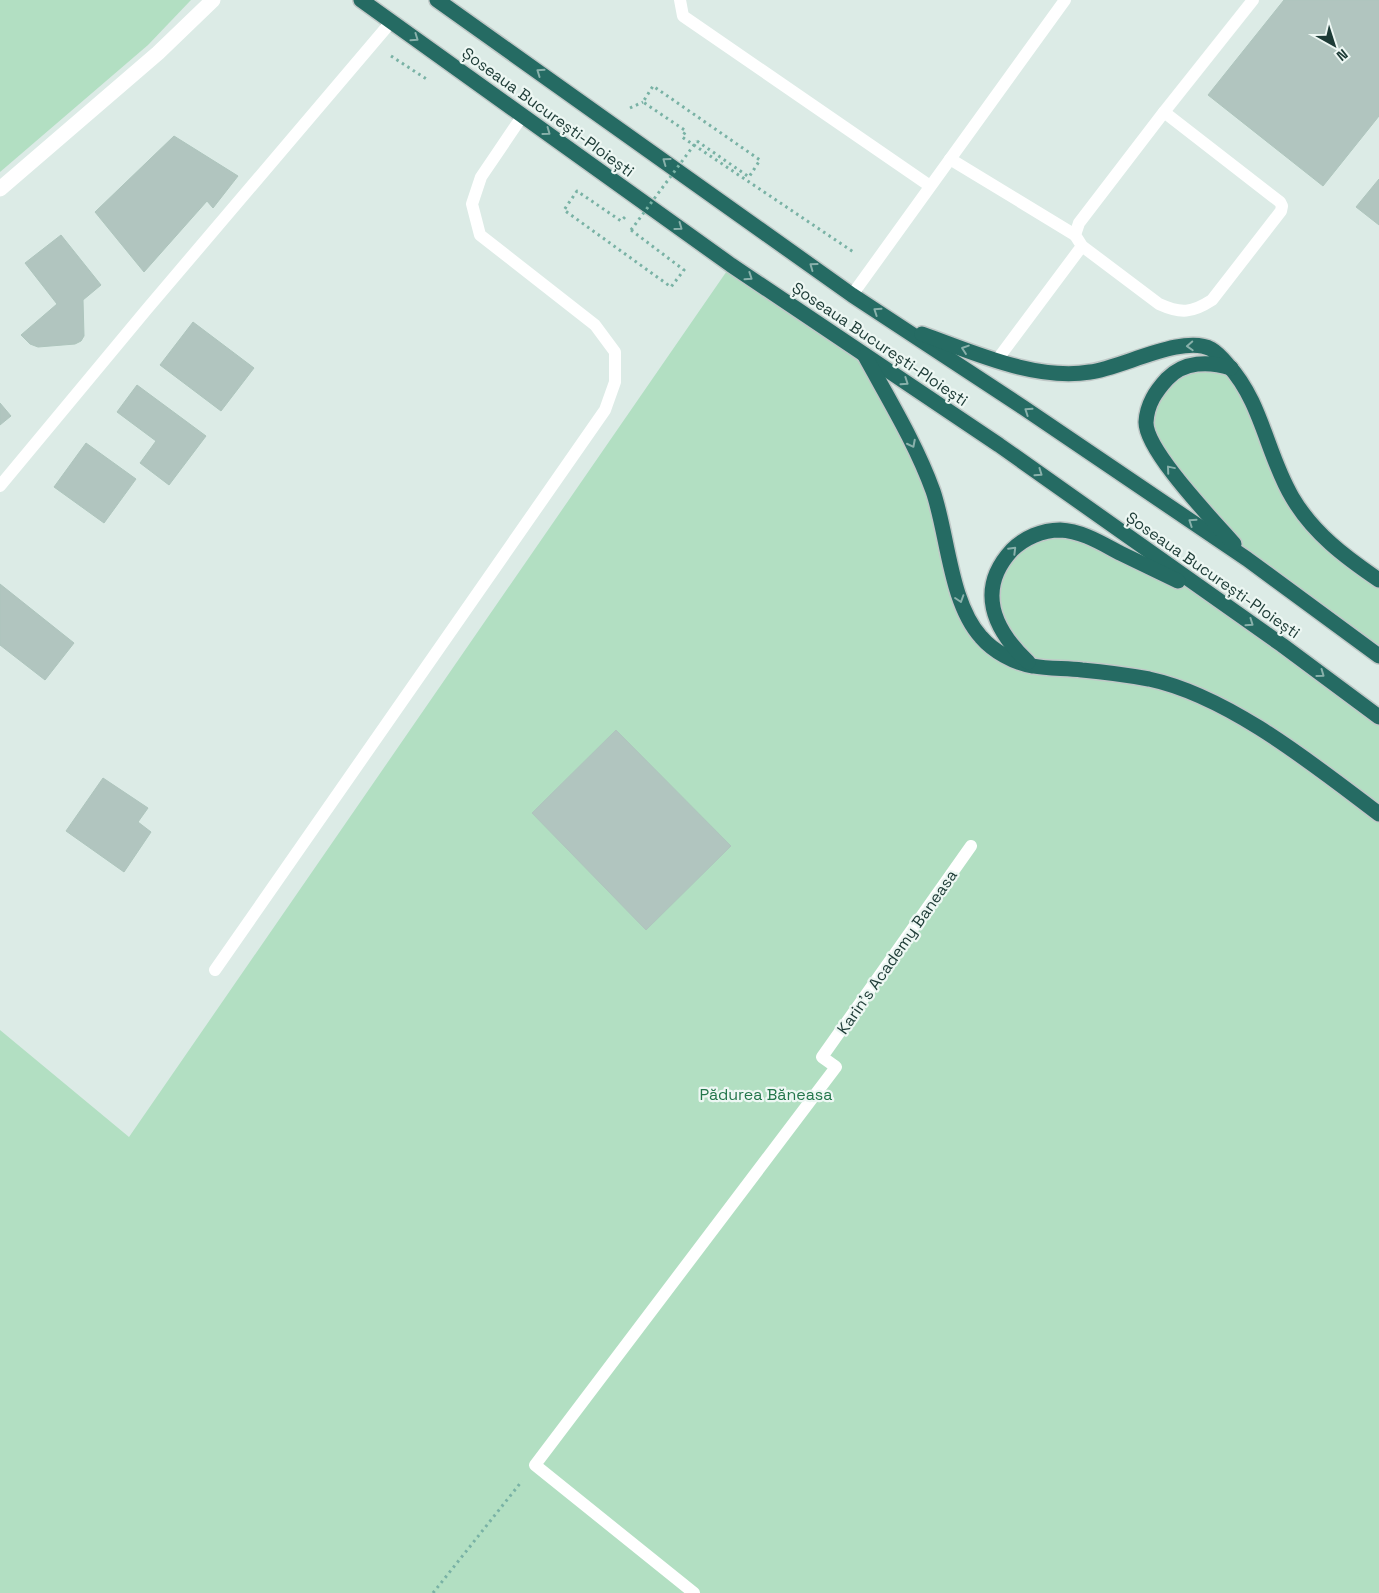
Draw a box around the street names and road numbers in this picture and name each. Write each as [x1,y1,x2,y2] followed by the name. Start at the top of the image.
[458,42,638,182] street label: Șoseaua București-Ploiești
[788,277,972,411] street label: Șoseaua București-Ploiești
[1122,507,1304,643] street label: Șoseaua București-Ploiești
[832,866,962,1038] street label: Karin's Academy Baneasa

